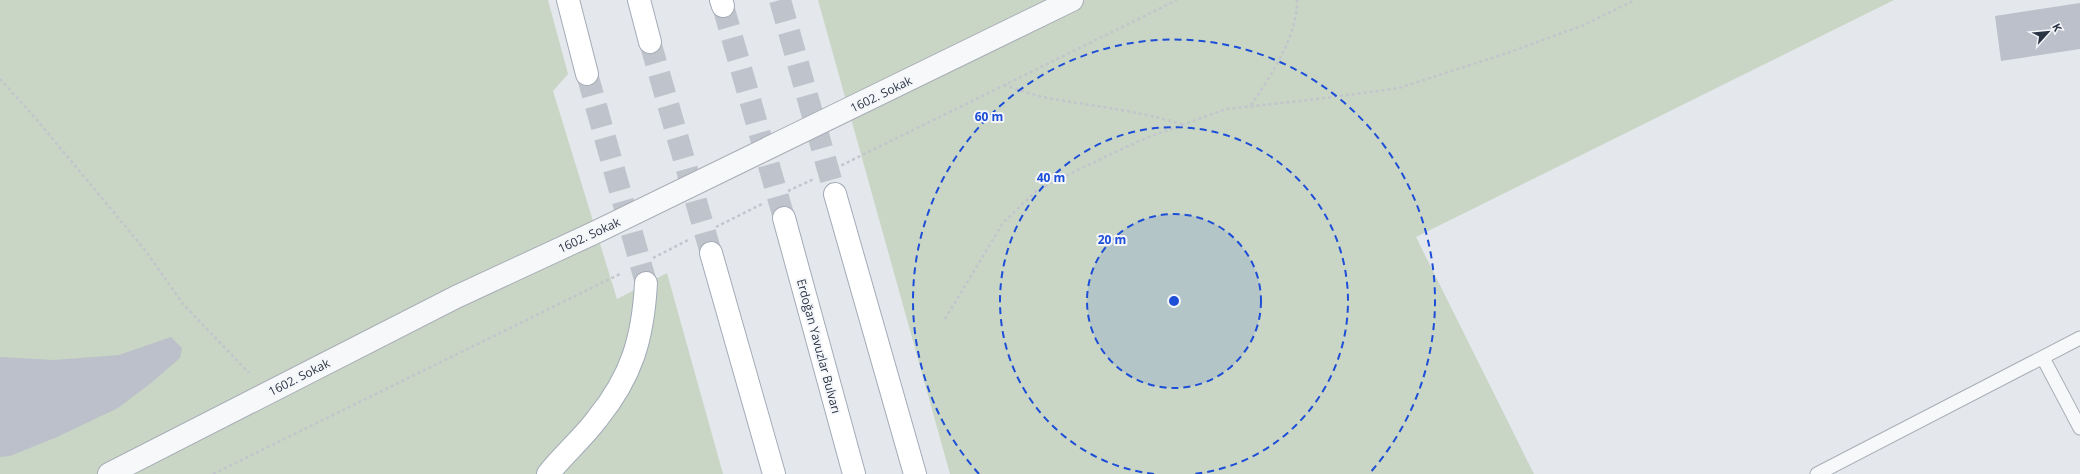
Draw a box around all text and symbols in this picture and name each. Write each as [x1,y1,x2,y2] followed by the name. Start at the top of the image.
[2028,12,2068,52] north arrow
[2049,21,2066,35] text: K
[847,71,915,116] street label: 1602. Sokak
[975,108,1003,125] text: 60 m
[1037,169,1065,186] text: 40 m
[555,213,623,257] street label: 1602. Sokak
[1098,231,1126,248] text: 20 m
[793,277,845,415] street label: Erdoğan Yavuzlar Bulvarı
[1167,294,1181,308] centre of rings
[265,354,333,400] street label: 1602. Sokak

